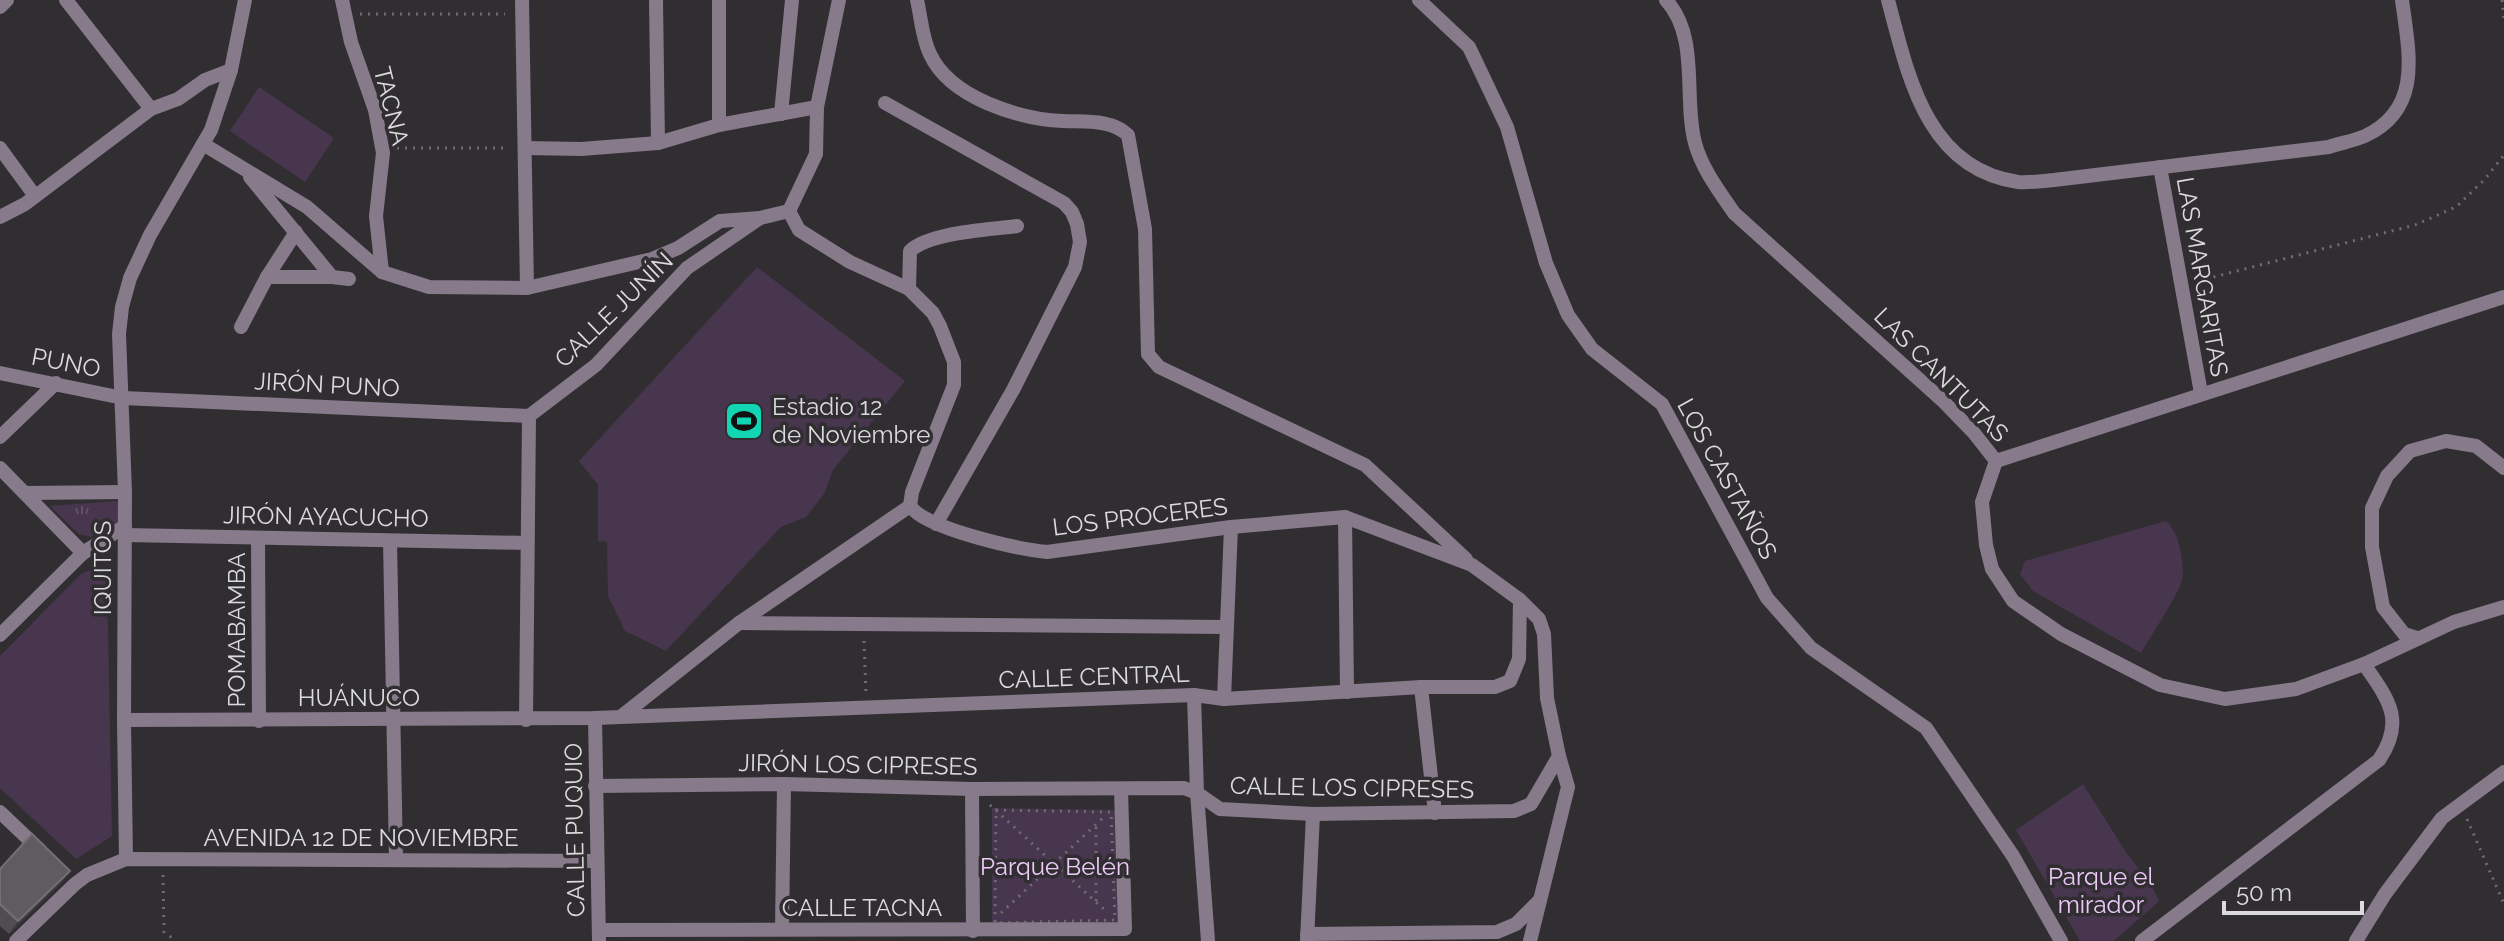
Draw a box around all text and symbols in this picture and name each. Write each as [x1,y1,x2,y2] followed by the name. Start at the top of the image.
[368,64,415,148] street label: TACNA
[2171,175,2234,379] street label: LAS MARGARITAS
[548,246,679,373] street label: CALLE JUNÍN
[1868,301,2015,448] street label: LAS CANTUTAS
[29,342,103,383] street label: PUNO
[254,366,400,403] street label: JIRÓN PUNO
[772,392,930,449] place label: Estadio 12 de Noviembre
[1671,393,1784,564] street label: LOS CASTAÑOS
[723,400,765,442] sports icon: Estadio 12 de Noviembre
[1051,491,1229,542] street label: LOS PROCERES
[223,500,429,533] street label: JIRÓN AYACUCHO
[88,521,117,615] street label: IQUITOS
[222,553,251,707] street label: POMABAMBA
[998,659,1190,694] street label: CALLE CENTRAL
[298,683,420,712] street label: HUÁNUCO
[558,743,591,917] street label: CALLE PUQUIO
[738,748,978,781] street label: JIRÓN LOS CIPRESES
[1230,771,1474,804] street label: CALLE LOS CIPRESES
[203,823,519,852] street label: AVENIDA 12 DE NOVIEMBRE
[980,852,1130,881] park label: Parque Belén
[2048,862,2154,919] park label: Parque el mirador
[2224,865,2362,915] scale bar
[2236,878,2292,907] text: 50 m
[782,893,942,922] street label: CALLE TACNA

